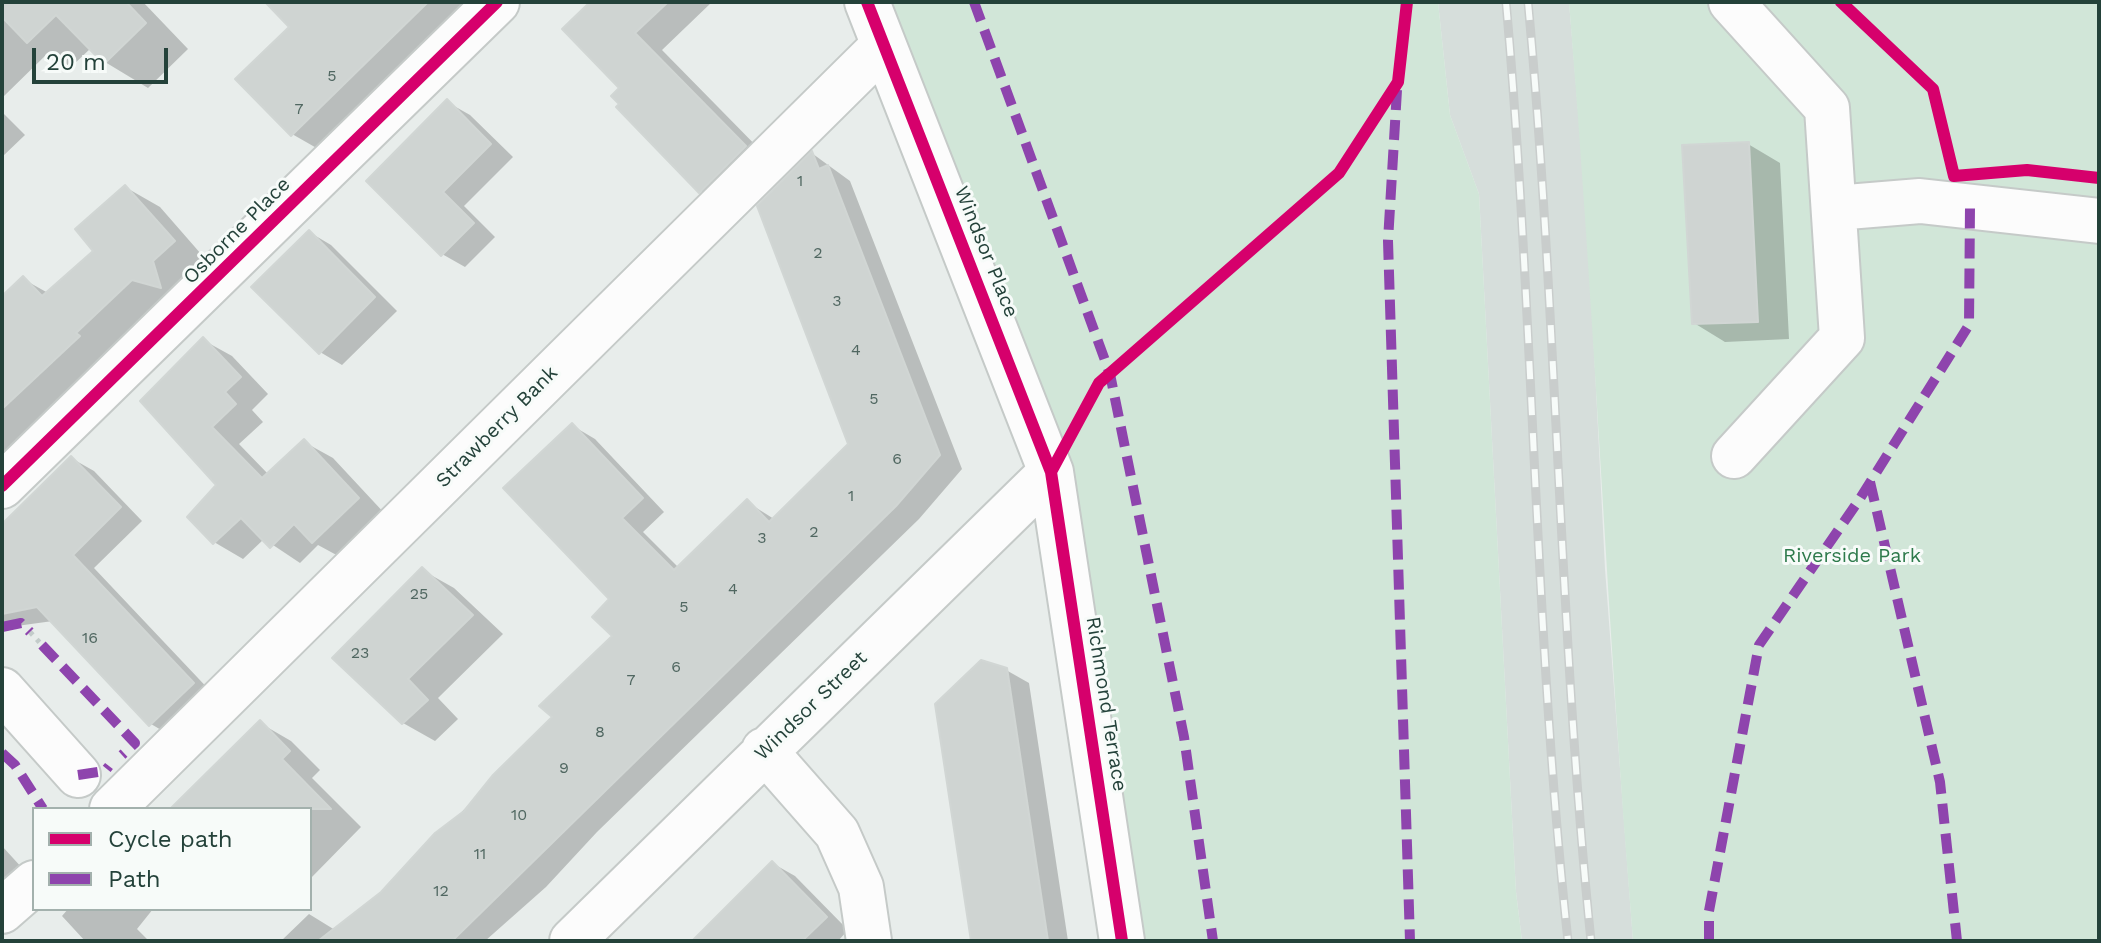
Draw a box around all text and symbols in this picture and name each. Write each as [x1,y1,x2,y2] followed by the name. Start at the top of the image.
[36,32,172,82] scale bar
[46,48,106,76] text: 20 m
[327,66,337,86] house number: 5
[295,99,303,119] house number: 7
[797,171,803,191] house number: 1
[179,173,295,289] street label: Osborne Place
[949,183,1023,321] street label: Windsor Place
[813,243,823,263] house number: 2
[832,291,842,311] house number: 3
[851,340,861,360] house number: 4
[431,361,563,493] street label: Strawberry Bank
[869,389,879,409] house number: 5
[892,449,902,469] house number: 6
[848,486,854,506] house number: 1
[809,522,819,542] house number: 2
[757,528,767,548] house number: 3
[1783,544,1921,568] park label: Riverside Park
[728,579,738,599] house number: 4
[410,584,428,604] house number: 25
[679,597,689,617] house number: 5
[1080,615,1132,793] street label: Richmond Terrace
[82,628,98,648] house number: 16
[351,643,369,663] house number: 23
[750,646,872,766] street label: Windsor Street
[671,657,681,677] house number: 6
[627,670,635,690] house number: 7
[595,722,605,742] house number: 8
[559,758,569,778] house number: 9
[511,805,527,825] house number: 10
[32,807,312,911] legend
[108,825,233,853] text: Cycle path
[474,844,486,864] house number: 11
[108,865,161,893] text: Path
[433,881,449,901] house number: 12

